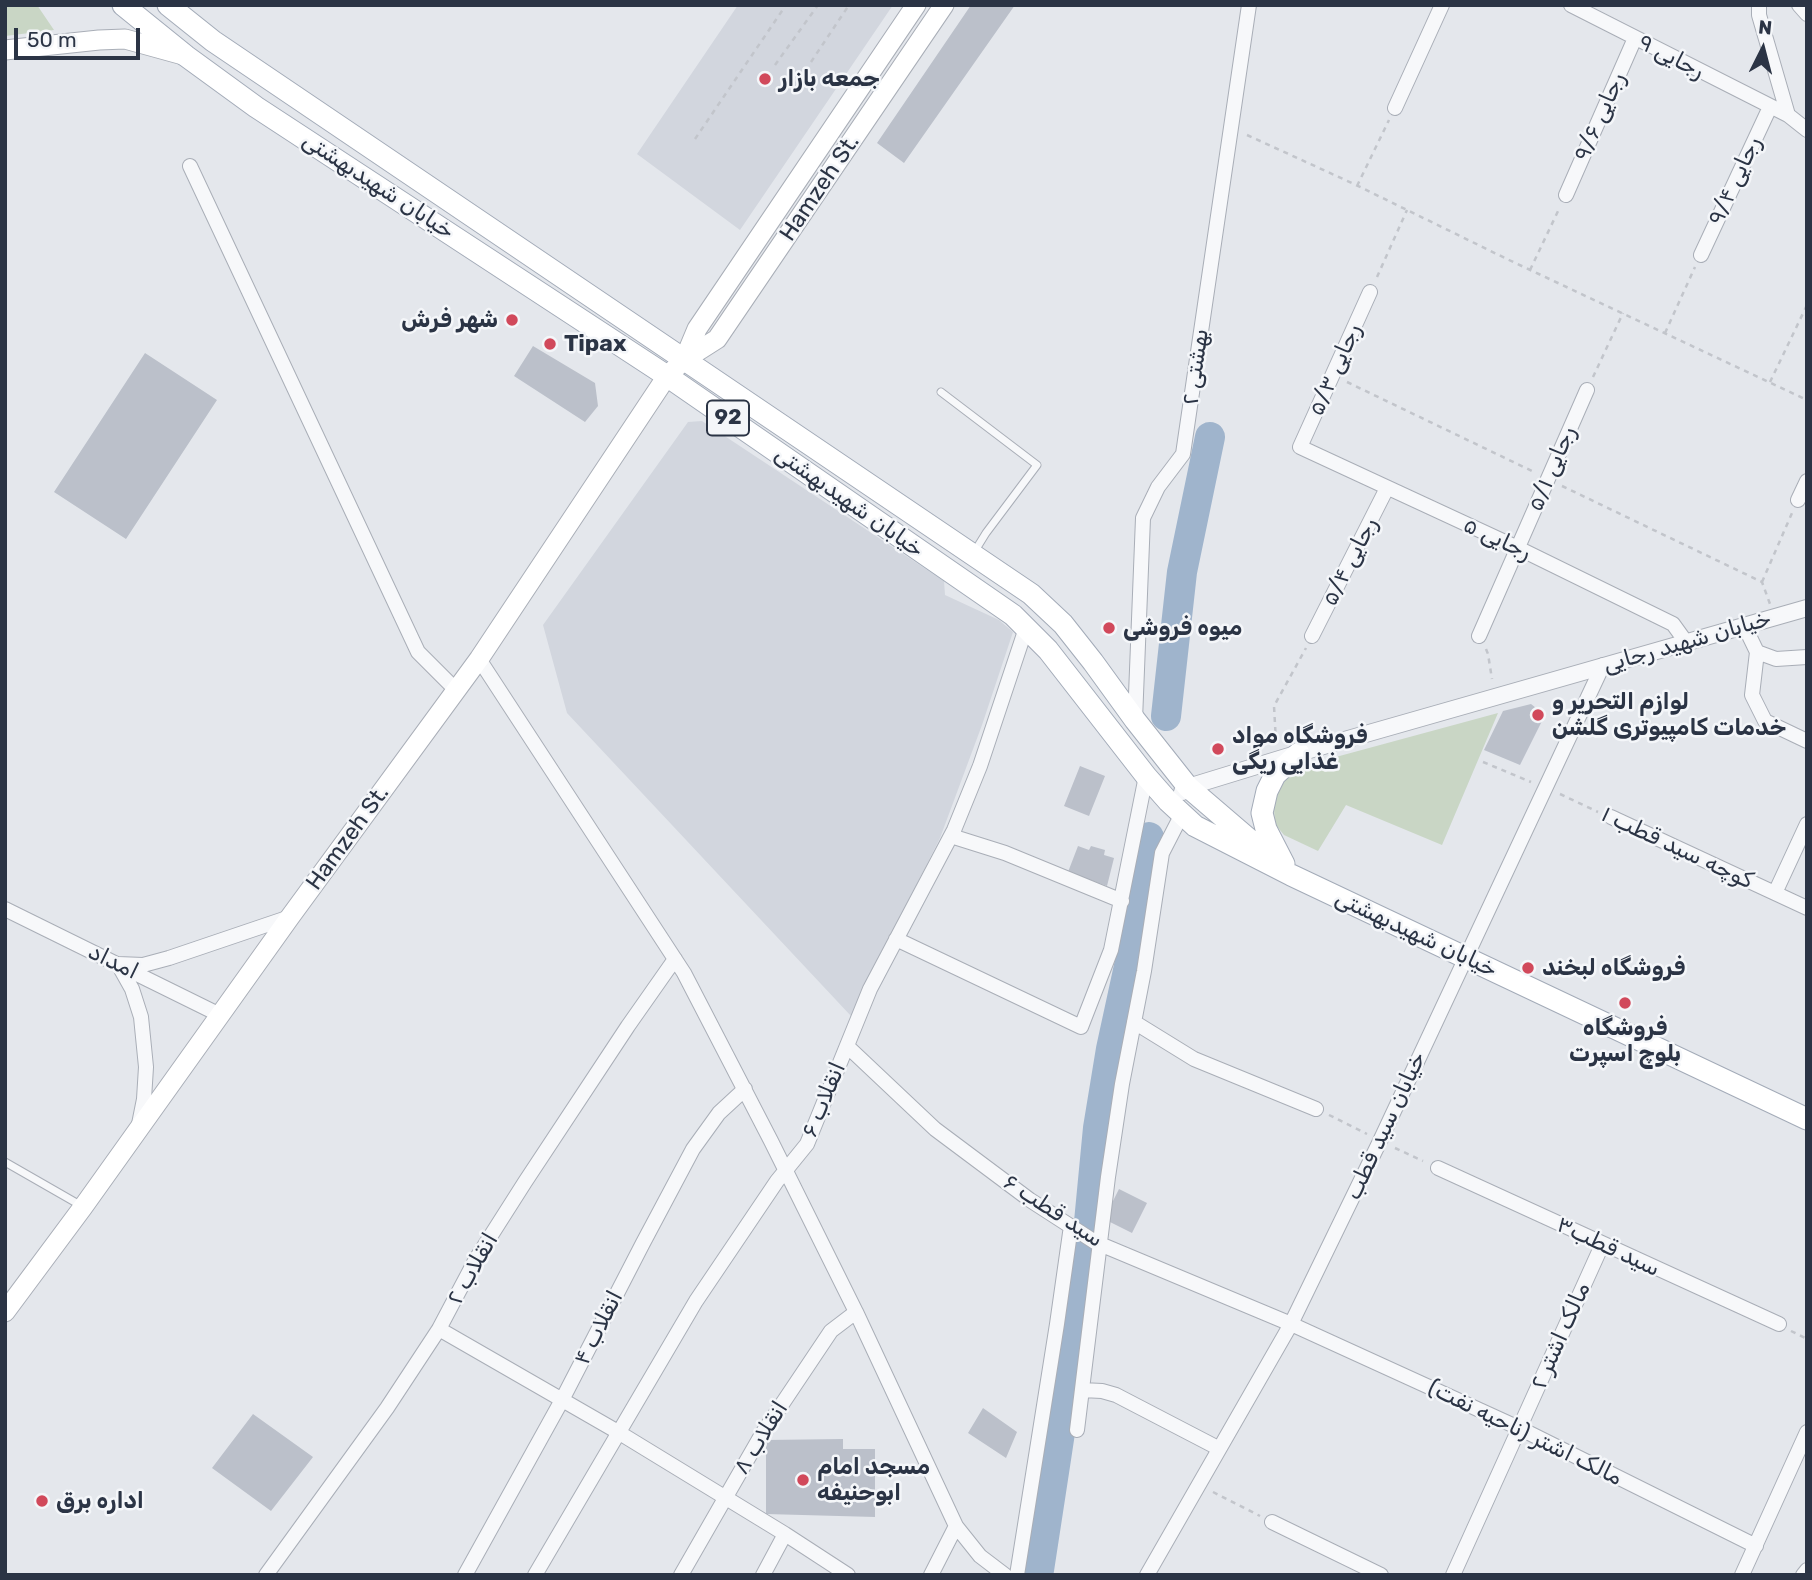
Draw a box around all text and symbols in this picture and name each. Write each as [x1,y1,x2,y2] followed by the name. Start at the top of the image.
[18,14,144,58] scale bar
[1728,14,1798,84] north arrow
[1757,15,1773,40] text: N
[27,27,77,52] text: 50 m
[1633,29,1709,85] street label: رجایی ۹
[779,65,880,93] place label: جمعه بازار
[1568,68,1632,166] street label: رجایی ۹/۶
[757,71,773,87] marker: جمعه بازار
[297,127,459,245] street label: خیابان شهیدبهشتی
[774,129,866,247] street label: Hamzeh St.
[1702,132,1768,230] street label: رجایی ۹/۴
[401,306,498,334] place label: شهر فرش
[504,312,520,328] marker: شهر فرش
[1302,320,1368,420] street label: رجایی ۵/۳
[1177,327,1215,407] street label: بهشتی ۲
[564,330,626,358] place label: Tipax
[542,336,558,352] marker: Tipax
[707,400,749,436] road number: 92
[1522,422,1582,516] street label: رجایی ۵/۱
[769,440,929,564] street label: خیابان شهیدبهشتی
[1459,511,1535,567] street label: رجایی ۵
[1316,513,1384,611] street label: رجایی ۵/۴
[1600,605,1774,679] street label: خیابان شهید رجایی
[1123,614,1242,642] place label: میوه فروشی
[1101,620,1117,636] marker: میوه فروشی
[1552,688,1786,742] place label: لوازم التحریر و خدمات کامپیوتری گلشن
[1530,707,1546,723] marker: لوازم التحریر و خدمات کامپیوتری گلشن
[1232,722,1368,776] place label: فروشگاه مواد غذایی ریگی
[1210,741,1226,757] marker: فروشگاه مواد غذایی ریگی
[301,780,395,896] street label: Hamzeh St.
[1597,801,1757,895] street label: کوچه سید قطب ۱
[1330,884,1502,984] street label: خیابان شهیدبهشتی
[83,938,143,986] street label: امداد
[1542,954,1685,982] place label: فروشگاه لبخند
[1520,960,1536,976] marker: فروشگاه لبخند
[1617,995,1633,1011] marker: فروشگاه بلوچ اسپرت
[1569,1014,1681,1068] place label: فروشگاه بلوچ اسپرت
[1340,1048,1432,1204] street label: خیابان سید قطب
[796,1058,852,1142] street label: انقلاب ۶
[998,1168,1108,1254] street label: سید قطب ۶
[1552,1211,1664,1283] street label: سید قطب۳
[442,1228,504,1310] street label: انقلاب ۲
[1525,1278,1597,1394] street label: مالک اشتر ۲
[569,1286,629,1370] street label: انقلاب ۴
[1423,1374,1627,1492] street label: مالک اشتر (ناحیه نفت)
[728,1396,794,1480] street label: انقلاب ۸
[817,1453,930,1507] place label: مسجد امام ابوحنیفه
[795,1472,811,1488] marker: مسجد امام ابوحنیفه
[56,1487,144,1515] place label: اداره برق
[34,1493,50,1509] marker: اداره برق

